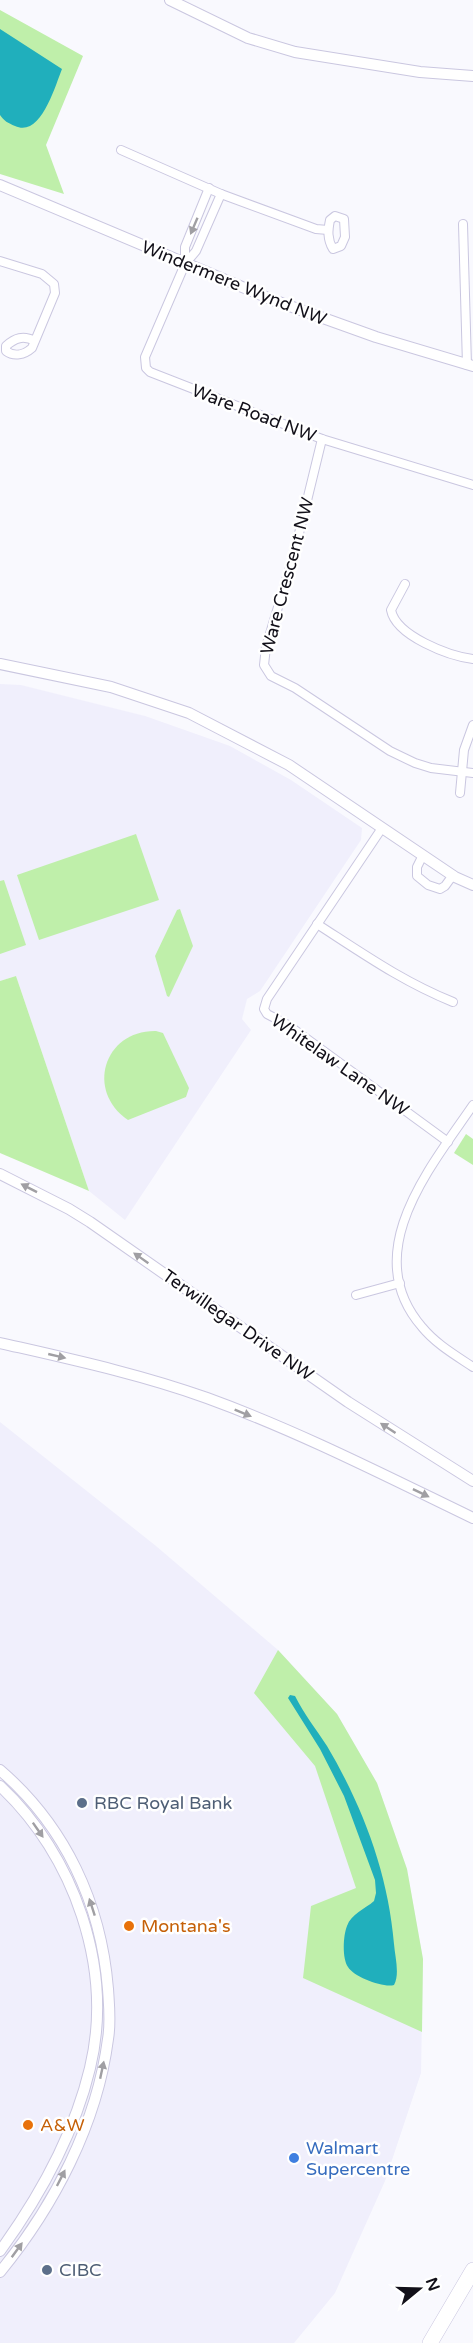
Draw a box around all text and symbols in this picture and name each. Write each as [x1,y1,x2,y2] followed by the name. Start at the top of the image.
[189,217,199,235] one-way arrow
[138,236,330,330] street label: Windermere Wynd NW
[189,379,319,447] street label: Ware Road NW
[255,495,319,657] street label: Ware Crescent NW
[267,1009,413,1121] street label: Whitelaw Lane NW
[20,1183,37,1193] one-way arrow
[133,1252,149,1264] one-way arrow
[158,1265,318,1385] street label: Terwillegar Drive NW
[48,1352,67,1361] one-way arrow
[235,1408,253,1418] one-way arrow
[380,1423,396,1434] one-way arrow
[412,1489,429,1498] one-way arrow
[94,1792,233,1814] place label: RBC Royal Bank
[75,1796,89,1810] marker: RBC Royal Bank
[32,1822,44,1838] one-way arrow
[87,1898,96,1916] one-way arrow
[141,1915,231,1937] place label: Montana's
[122,1919,136,1933] marker: Montana's
[98,2061,108,2080] one-way arrow
[40,2114,85,2136] place label: A&W
[21,2118,35,2132] marker: A&W
[306,2137,410,2180] place label: Walmart Supercentre
[287,2151,301,2165] marker: Walmart Supercentre
[56,2169,66,2186] one-way arrow
[11,2242,23,2258] one-way arrow
[59,2259,102,2281] place label: CIBC
[389,2259,449,2319] north arrow
[40,2263,54,2277] marker: CIBC
[421,2275,444,2294] text: N

